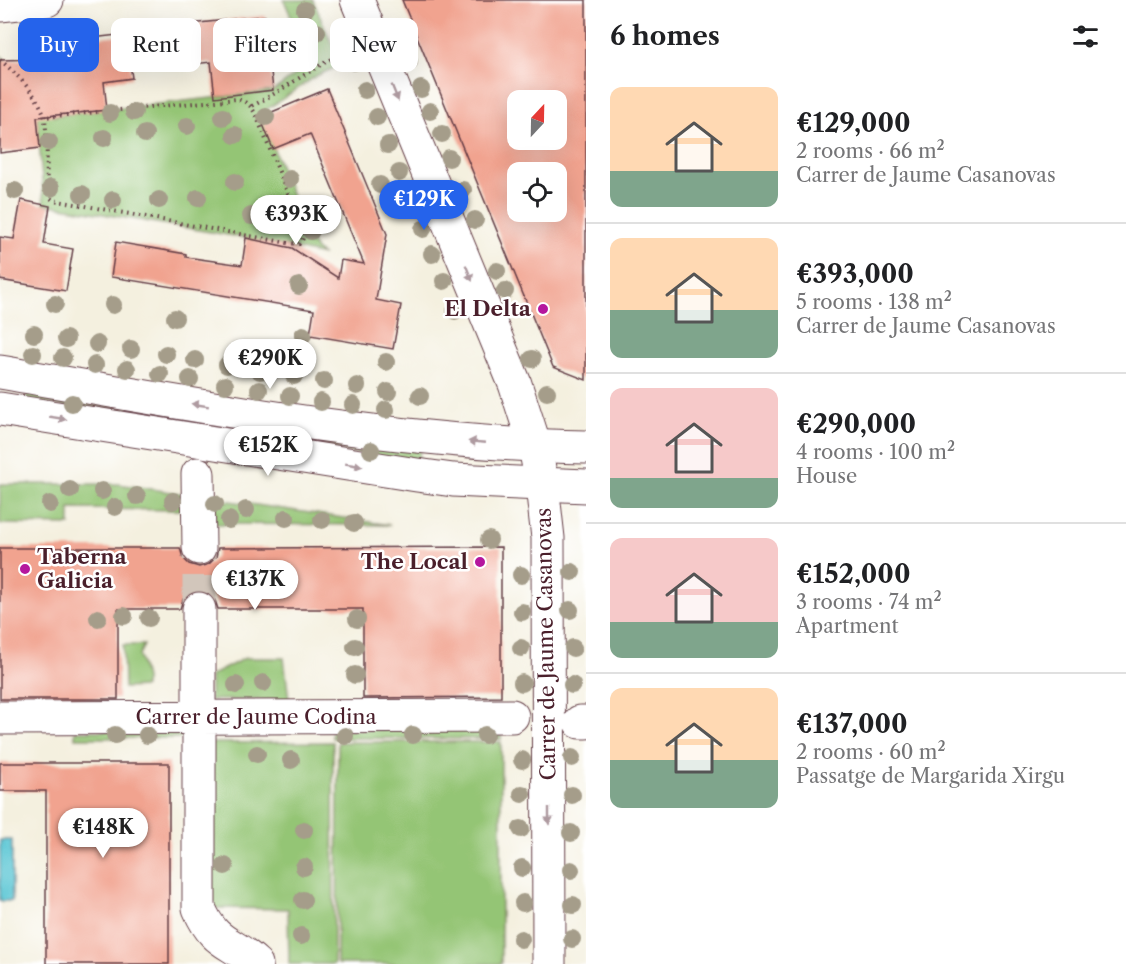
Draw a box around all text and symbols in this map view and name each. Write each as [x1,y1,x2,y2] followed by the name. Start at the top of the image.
[18,18,99,72] chip: Buy
[111,18,201,72] chip: Rent
[213,18,318,72] chip: Filters
[330,18,418,72] chip: New
[610,20,720,52] text: 6 homes
[1069,20,1102,53] icon: filters
[391,84,400,102] one-way arrow
[507,90,567,150] north arrow
[507,90,567,222] map controls
[796,107,911,139] text: €129,000
[658,111,730,183] icon: home
[796,139,945,163] text: 2 rooms · 66 m²
[507,162,567,222] button: locate
[796,163,1056,187] text: Carrer de Jaume Casanovas
[382,180,466,231] pin: €129K
[393,187,455,211] text: €129K
[254,195,338,246] pin: €393K
[264,202,328,226] text: €393K
[796,258,914,290] text: €393,000
[658,262,730,334] icon: home
[465,264,474,282] one-way arrow
[796,290,952,314] text: 5 rooms · 138 m²
[444,296,532,321] place label: El Delta
[536,302,550,316] marker: El Delta
[796,314,1056,338] text: Carrer de Jaume Casanovas
[228,339,312,390] pin: €290K
[237,346,303,370] text: €290K
[190,400,209,409] one-way arrow
[796,408,916,440] text: €290,000
[658,412,730,484] icon: home
[48,414,67,423] one-way arrow
[226,426,310,477] pin: €152K
[238,433,298,457] text: €152K
[467,437,486,446] one-way arrow
[796,440,955,464] text: 4 rooms · 100 m²
[345,460,364,469] one-way arrow
[796,464,857,488] text: House
[531,508,560,781] street label: Carrer de Jaume Casanovas
[37,544,128,593] place label: Taberna Galicia
[361,549,468,574] place label: The Local
[473,555,487,569] marker: The Local
[796,558,910,590] text: €152,000
[213,560,297,611] pin: €137K
[18,562,32,576] marker: Taberna Galicia
[658,562,730,634] icon: home
[225,567,285,591] text: €137K
[796,590,942,614] text: 3 rooms · 74 m²
[796,614,899,638] text: Apartment
[135,704,377,729] street label: Carrer de Jaume Codina
[796,708,908,740] text: €137,000
[658,712,730,784] icon: home
[796,740,946,764] text: 2 rooms · 60 m²
[796,764,1065,788] text: Passatge de Margarida Xirgu
[544,806,554,825] one-way arrow
[61,808,145,859] pin: €148K
[72,815,134,839] text: €148K

